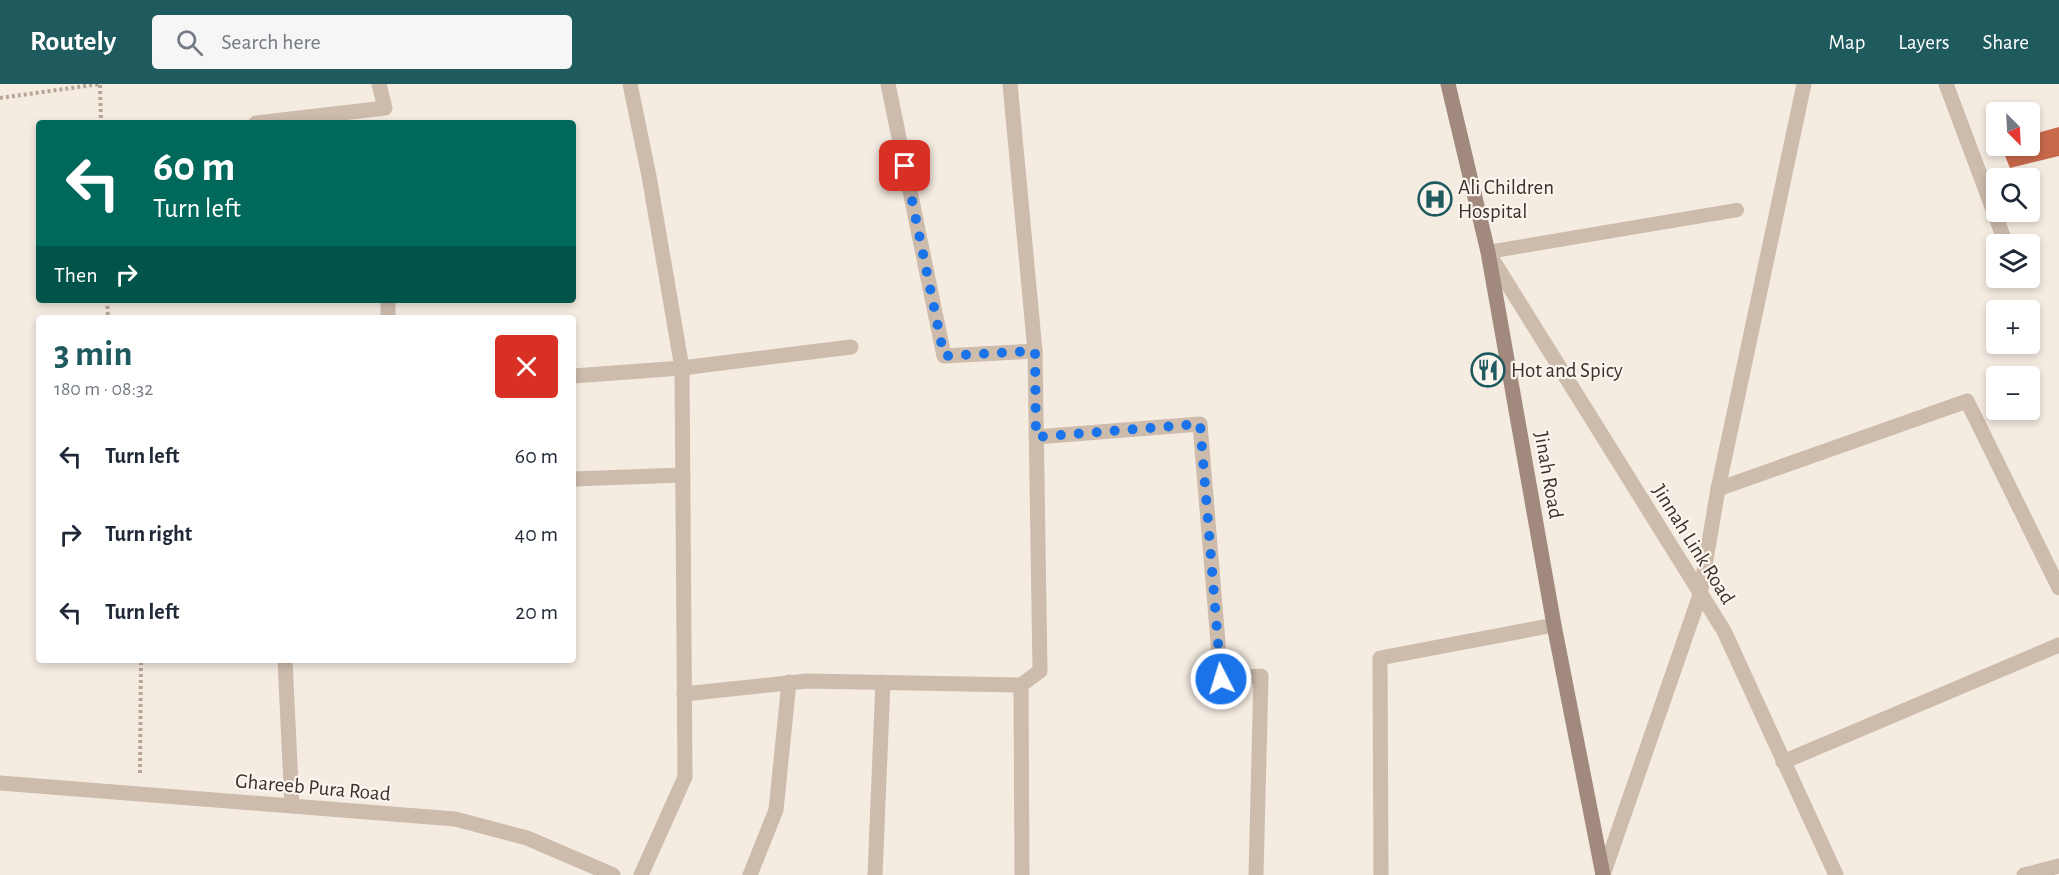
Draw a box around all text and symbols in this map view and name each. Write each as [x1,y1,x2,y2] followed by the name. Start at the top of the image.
[152,15,572,69] search box
[173,26,206,59] icon: search
[30,28,116,56] text: Routely
[221,31,321,53] text: Search here
[1829,32,1865,53] text: Map
[1898,32,1949,53] text: Layers
[1982,32,2029,53] text: Share
[1986,102,2040,156] north arrow
[1986,102,2040,420] map controls
[879,140,930,191] pin
[54,144,132,222] icon: left
[153,146,235,188] text: 60 m
[888,149,921,182] icon: arrive
[1986,168,2040,222] button: search
[1458,177,1554,222] place label: Ali Children Hospital
[1417,181,1453,217] hospital icon: Ali Children Hospital
[153,195,241,222] text: Turn left
[1986,234,2040,288] button: layers
[110,258,143,291] icon: right
[54,264,98,286] text: Then
[1986,300,2040,354] button: +
[495,335,558,398] button: close
[54,336,132,372] text: 3 min
[1470,352,1506,388] restaurant icon: Hot and Spicy
[1511,360,1623,381] place label: Hot and Spicy
[1986,366,2040,420] button: −
[54,379,153,399] text: 180 m · 08:32
[1531,430,1567,520] street label: Jinah Road
[54,440,87,473] icon: left
[105,445,179,467] text: Turn left
[515,445,558,467] text: 60 m
[1648,481,1739,608] street label: Jinnah Link Road
[54,518,87,551] icon: right
[105,523,192,545] text: Turn right
[515,523,558,545] text: 40 m
[54,596,87,629] icon: left
[105,601,179,623] text: Turn left
[515,601,558,623] text: 20 m
[1189,647,1253,711] position arrow
[234,770,392,805] street label: Ghareeb Pura Road

